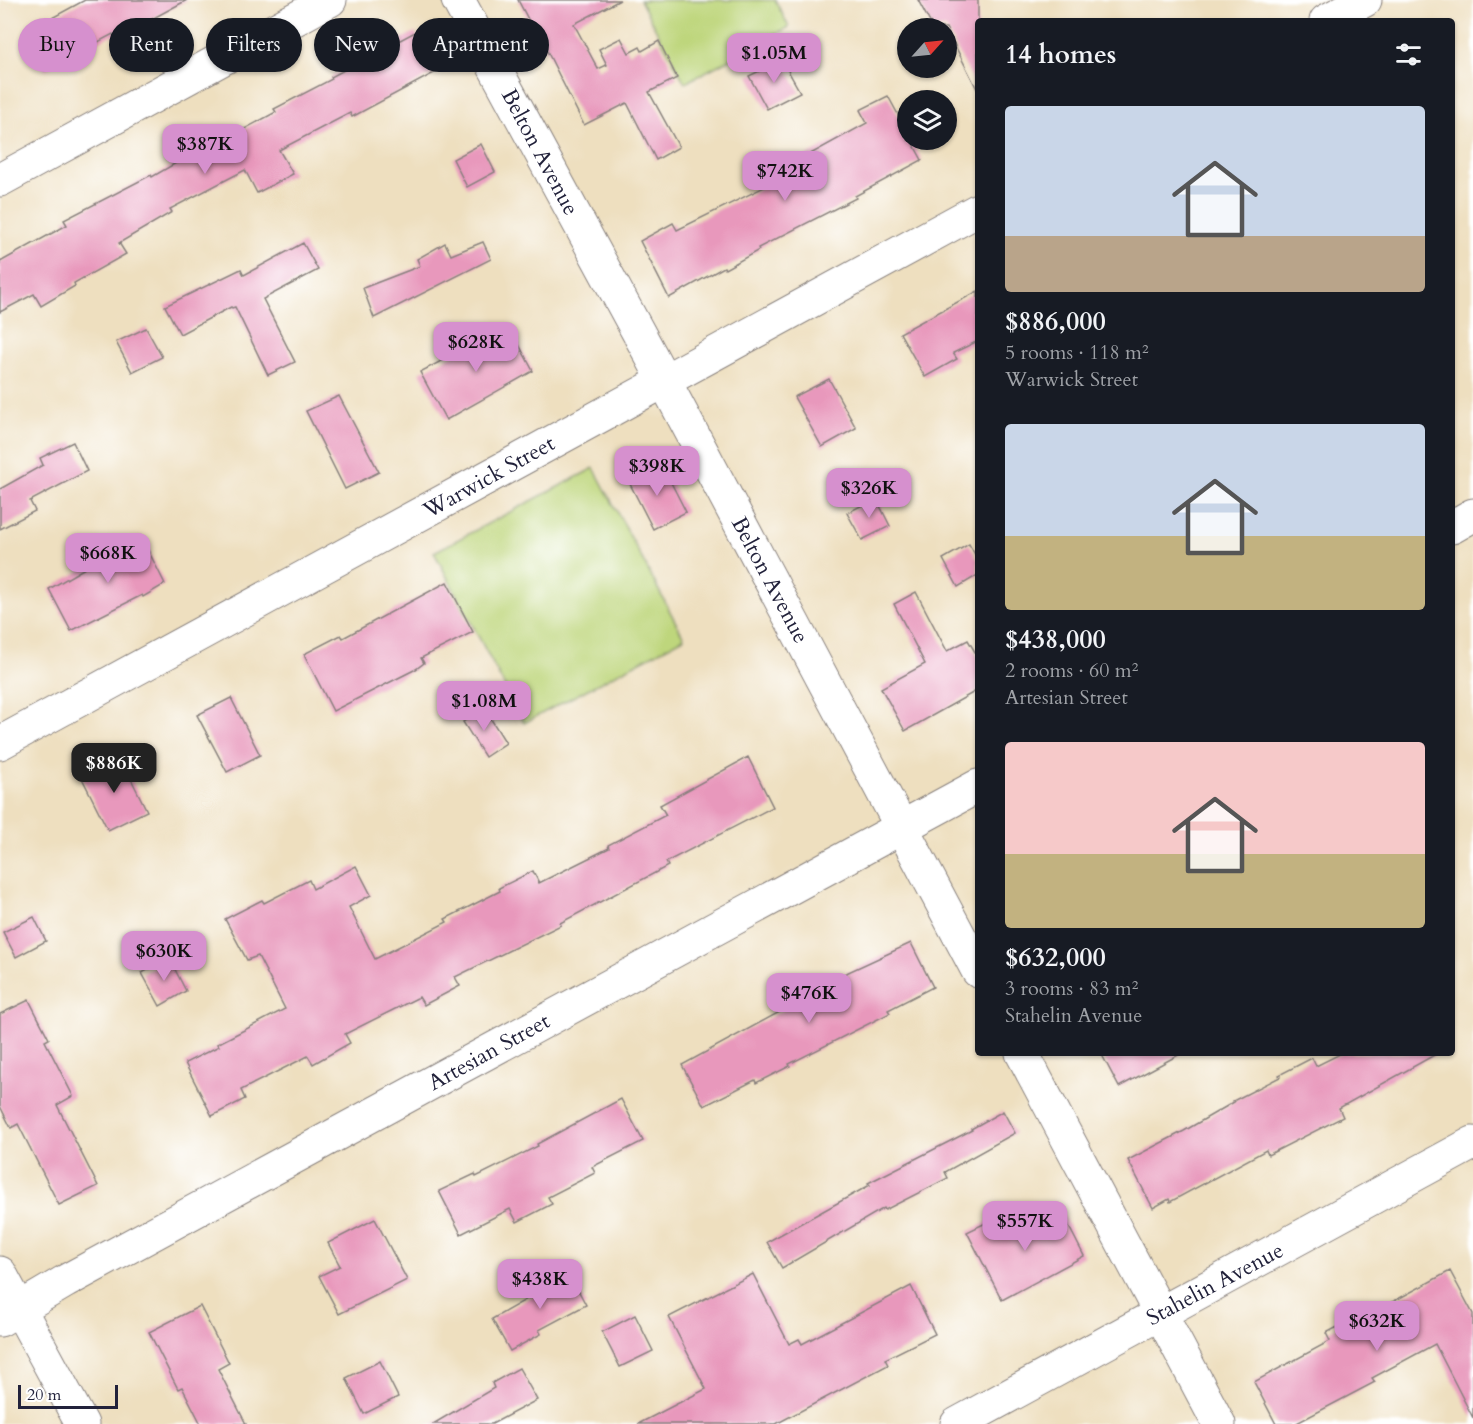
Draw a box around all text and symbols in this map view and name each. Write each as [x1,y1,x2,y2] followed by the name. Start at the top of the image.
[18,18,97,72] chip: Buy
[109,18,194,72] chip: Rent
[206,18,302,72] chip: Filters
[314,18,400,72] chip: New
[412,18,549,72] chip: Apartment
[897,18,957,78] north arrow
[897,18,957,150] map controls
[725,33,823,84] pin: $1.05M
[1005,37,1116,72] text: 14 homes
[1392,38,1425,71] icon: filters
[741,39,807,66] text: $1.05M
[494,84,586,220] street label: Belton Avenue
[897,90,957,150] button: layers
[163,124,247,175] pin: $387K
[176,130,234,157] text: $387K
[1161,145,1269,253] icon: home
[743,151,827,202] pin: $742K
[756,157,814,184] text: $742K
[1005,304,1106,339] text: $886,000
[434,322,518,373] pin: $628K
[447,328,505,355] text: $628K
[1005,339,1149,366] text: 5 rooms · 118 m²
[1005,366,1138,393] text: Warwick Street
[417,428,560,526] street label: Warwick Street
[615,446,699,497] pin: $398K
[628,452,686,479] text: $398K
[1161,463,1269,571] icon: home
[827,468,911,519] pin: $326K
[840,474,898,501] text: $326K
[724,512,816,648] street label: Belton Avenue
[66,533,150,584] pin: $668K
[79,539,137,566] text: $668K
[1005,622,1106,657] text: $438,000
[1005,657,1138,684] text: 2 rooms · 60 m²
[435,681,533,732] pin: $1.08M
[1005,684,1128,711] text: Artesian Street
[451,687,517,714] text: $1.08M
[72,743,156,794] pin: $886K
[85,749,143,776] text: $886K
[1161,781,1269,889] icon: home
[122,931,206,982] pin: $630K
[135,937,193,964] text: $630K
[1005,940,1106,975] text: $632,000
[767,973,851,1024] pin: $476K
[1005,975,1138,1002] text: 3 rooms · 83 m²
[780,979,838,1006] text: $476K
[1005,1002,1142,1029] text: Stahelin Avenue
[423,1006,555,1098] street label: Artesian Street
[983,1201,1067,1252] pin: $557K
[996,1207,1054,1234] text: $557K
[1141,1235,1289,1333] street label: Stahelin Avenue
[498,1259,582,1310] pin: $438K
[511,1265,569,1292] text: $438K
[1335,1301,1419,1352] pin: $632K
[1348,1307,1406,1334] text: $632K
[18,1382,118,1410] scale bar
[27,1384,61,1406] text: 20 m

